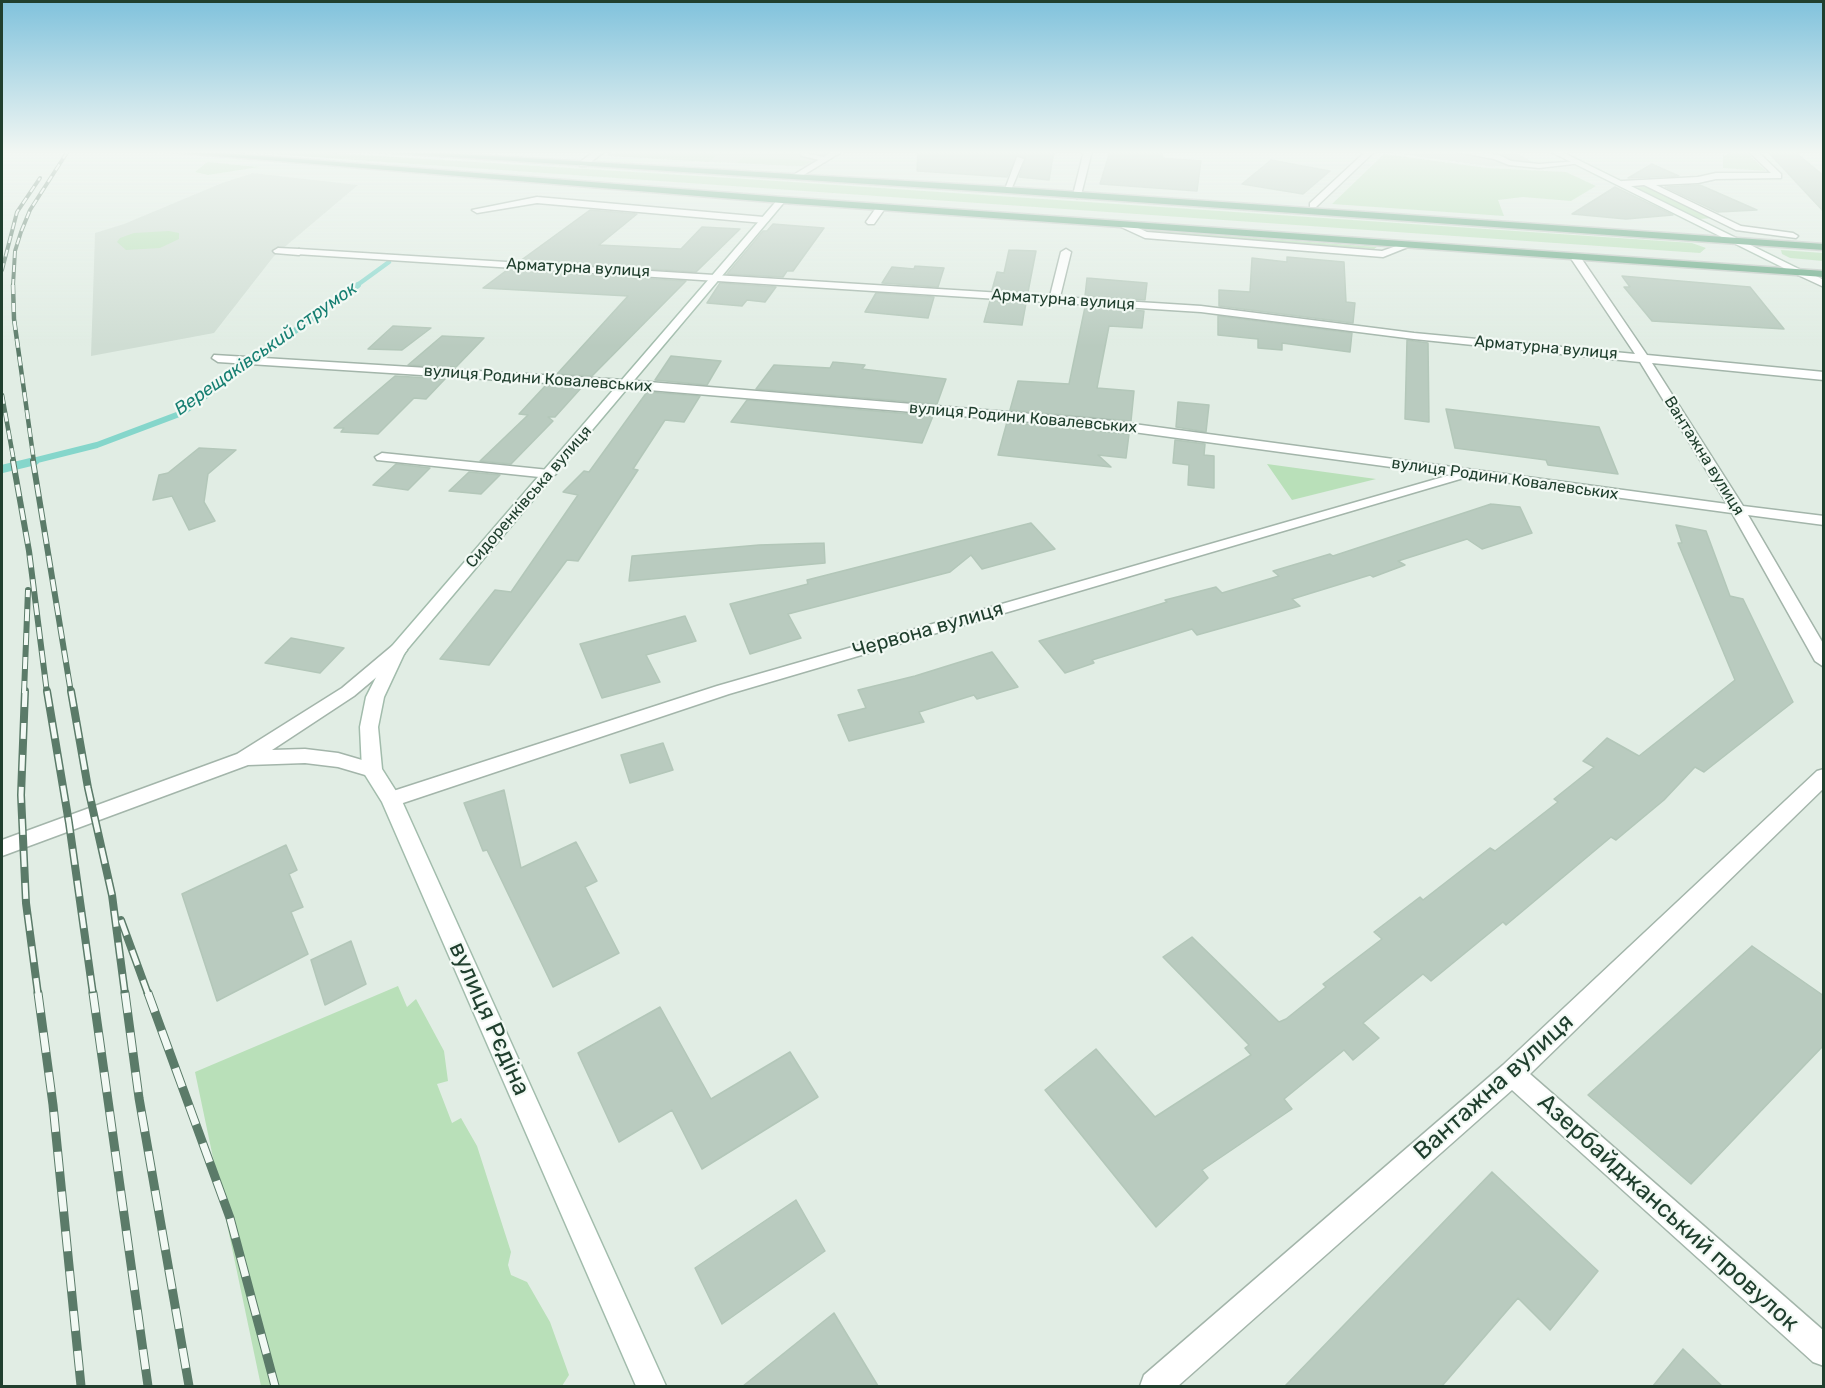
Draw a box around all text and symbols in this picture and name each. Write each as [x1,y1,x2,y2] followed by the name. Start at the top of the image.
[506,255,650,281] street label: Арматурна вулиця
[170,278,362,420] water label: Верещаківський струмок
[991,285,1135,315] street label: Арматурна вулиця
[1474,332,1618,364] street label: Арматурна вулиця
[423,361,653,397] street label: вулиця Родини Ковалевських
[1660,393,1748,519] street label: Вантажна вулиця
[908,398,1138,438] street label: вулиця Родини Ковалевських
[462,422,596,572] street label: Сидоренківська вулиця
[1390,454,1620,504] street label: вулиця Родини Ковалевських
[850,597,1006,663] street label: Червона вулиця
[442,938,536,1100] street label: вулиця Рєдіна
[1408,1008,1580,1166] street label: Вантажна вулиця
[1532,1088,1804,1338] street label: Азербайджанський провулок

